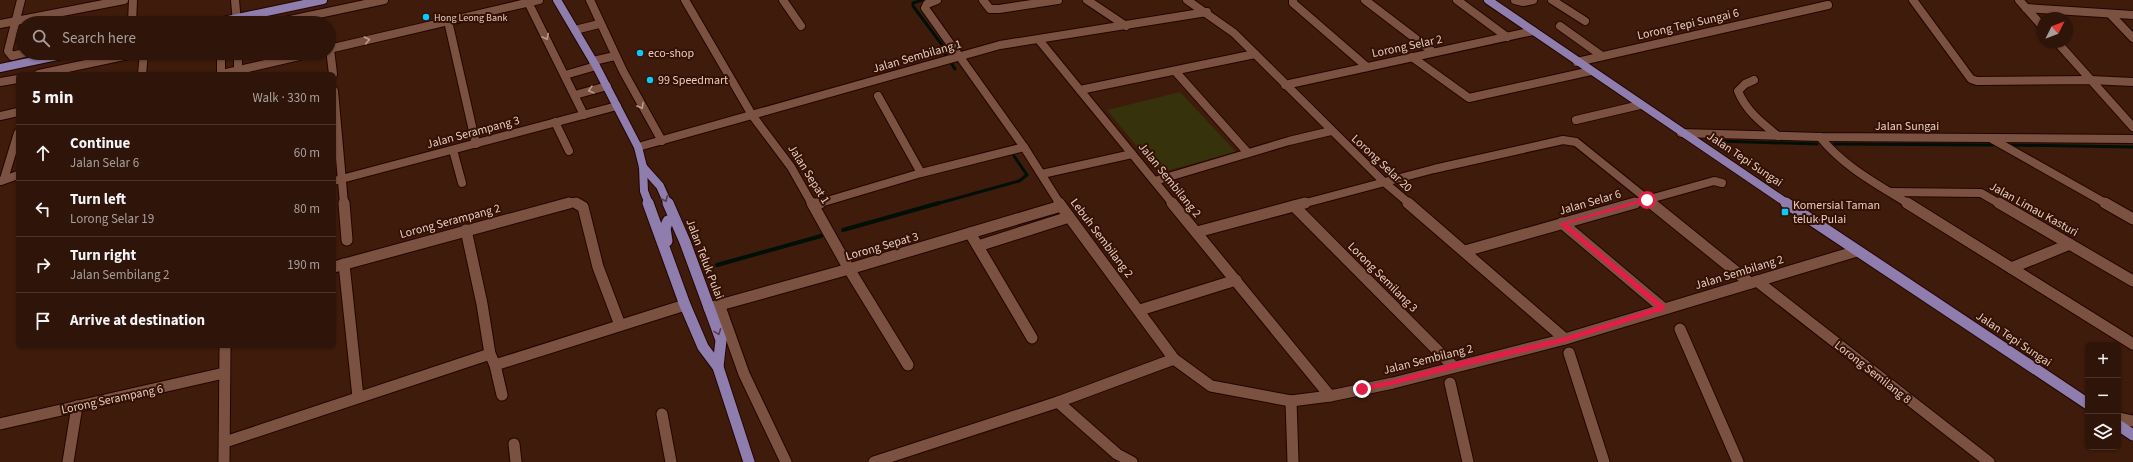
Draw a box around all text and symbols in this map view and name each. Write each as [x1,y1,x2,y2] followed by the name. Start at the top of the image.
[1635,4,1741,44] street label: Lorong Tepi Sungai 6
[434,11,507,25] place label: Hong Leong Bank
[421,12,431,22] marker: Hong Leong Bank
[2037,12,2073,48] north arrow
[16,16,336,60] search box
[30,27,52,49] icon: search
[62,28,136,49] text: Search here
[1370,31,1444,62] street label: Lorong Selar 2
[542,33,549,40] one-way arrow
[363,36,370,45] one-way arrow
[871,36,964,77] street label: Jalan Sembilang 1
[648,45,695,62] place label: eco-shop
[635,48,645,58] marker: eco-shop
[658,72,728,89] place label: 99 Speedmart
[645,75,655,85] marker: 99 Speedmart
[32,86,73,110] text: 5 min
[587,86,594,94] one-way arrow
[252,89,320,107] text: Walk · 330 m
[637,101,644,109] one-way arrow
[425,112,522,153] street label: Jalan Serampang 3
[1875,118,1939,135] street label: Jalan Sungai
[1704,128,1786,191] street label: Jalan Tepi Sungai
[1347,131,1416,196] street label: Lorong Selar 20
[70,133,130,154] text: Continue
[1134,139,1205,221] street label: Jalan Sembilang 2
[784,141,834,207] street label: Jalan Sepat 1
[32,142,54,164] icon: ahead
[294,144,320,162] text: 60 m
[70,154,139,172] text: Jalan Selar 6
[1986,178,2081,241] street label: Jalan Limau Kasturi
[1557,185,1623,219] street label: Jalan Selar 6
[70,189,126,210] text: Turn left
[1638,191,1656,209] route start
[661,195,669,202] one-way arrow
[1066,195,1137,282] street label: Lebuh Sembilang 2
[1793,197,1880,228] place label: Komersial Taman teluk Pulai
[32,198,54,220] icon: left
[294,200,320,218] text: 80 m
[398,200,502,243] street label: Lorong Serampang 2
[1780,207,1790,217] marker: Komersial Taman teluk Pulai
[70,210,154,228] text: Lorong Selar 19
[681,217,728,302] street label: Jalan Teluk Pulai
[844,228,921,265] street label: Lorong Sepat 3
[1344,238,1422,316] street label: Lorong Semilang 3
[70,245,136,266] text: Turn right
[1693,251,1786,294] street label: Jalan Sembilang 2
[32,254,54,276] icon: right
[287,256,320,274] text: 190 m
[70,266,170,284] text: Jalan Sembilang 2
[1973,308,2055,371] street label: Jalan Tepi Sungai
[32,310,54,332] icon: arrive
[70,310,205,331] text: Arrive at destination
[714,329,722,336] one-way arrow
[1831,337,1915,408] street label: Lorong Semilang 8
[1381,340,1475,379] street label: Jalan Sembilang 2
[2085,342,2121,450] map controls
[2085,342,2121,378] button: +
[2085,378,2121,414] button: −
[60,380,165,419] street label: Lorong Serampang 6
[1353,380,1371,398] route end
[2085,414,2121,450] button: layers

